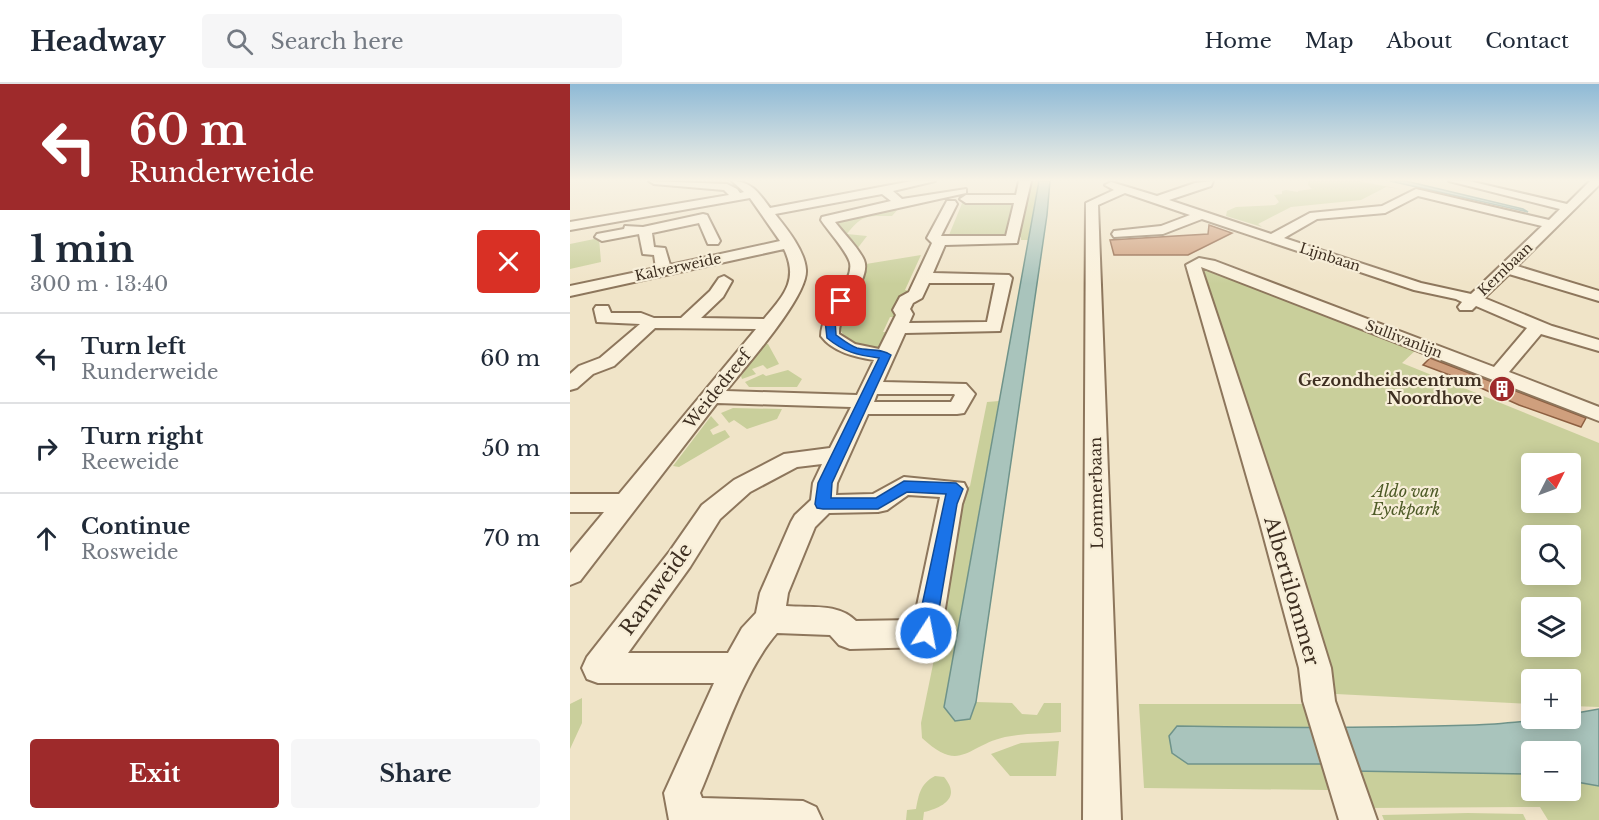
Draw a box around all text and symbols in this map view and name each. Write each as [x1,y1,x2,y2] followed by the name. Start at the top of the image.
[202,14,622,68] search box
[30,24,166,59] text: Headway
[223,25,256,58] icon: search
[271,28,404,55] text: Search here
[1205,28,1272,54] text: Home
[1305,28,1353,54] text: Map
[1386,28,1452,54] text: About
[1485,28,1569,54] text: Contact
[129,104,247,156] text: 60 m
[30,108,108,186] icon: left
[129,156,314,189] text: Runderweide
[30,227,134,272] text: 1 min
[477,230,540,293] button: close
[1474,238,1536,300] street label: Kernbaan
[1297,239,1363,275] street label: Lijnbaan
[633,249,723,285] street label: Kalverweide
[30,272,168,296] text: 300 m · 13:40
[815,275,866,326] pin
[824,284,857,317] icon: arrive
[1363,316,1445,362] street label: Sullivanlijn
[81,333,186,360] text: Turn left
[30,342,63,375] icon: left
[679,344,756,433] street label: Weidedreef
[480,345,540,372] text: 60 m
[81,360,218,384] text: Runderweide
[1298,370,1482,408] place label: Gezondheidscentrum Noordhove
[1487,374,1517,404] building icon: Gezondheidscentrum Noordhove
[81,423,203,450] text: Turn right
[30,432,63,465] icon: right
[482,435,540,462] text: 50 m
[1085,437,1107,549] street label: Lommerbaan
[81,450,179,474] text: Reeweide
[1521,453,1581,513] north arrow
[1521,453,1581,801] map controls
[1371,481,1440,519] park label: Aldo van Eyckpark
[81,513,190,540] text: Continue
[1259,513,1325,669] street label: Albertilommer
[30,522,63,555] icon: ahead
[483,525,540,552] text: 70 m
[1521,525,1581,585] button: search
[615,538,697,640] street label: Ramweide
[81,540,179,564] text: Rosweide
[1521,597,1581,657] button: layers
[894,601,958,665] position arrow
[1521,669,1581,729] button: +
[30,739,279,808] button: Exit
[291,739,540,808] button: Share
[1521,741,1581,801] button: −

